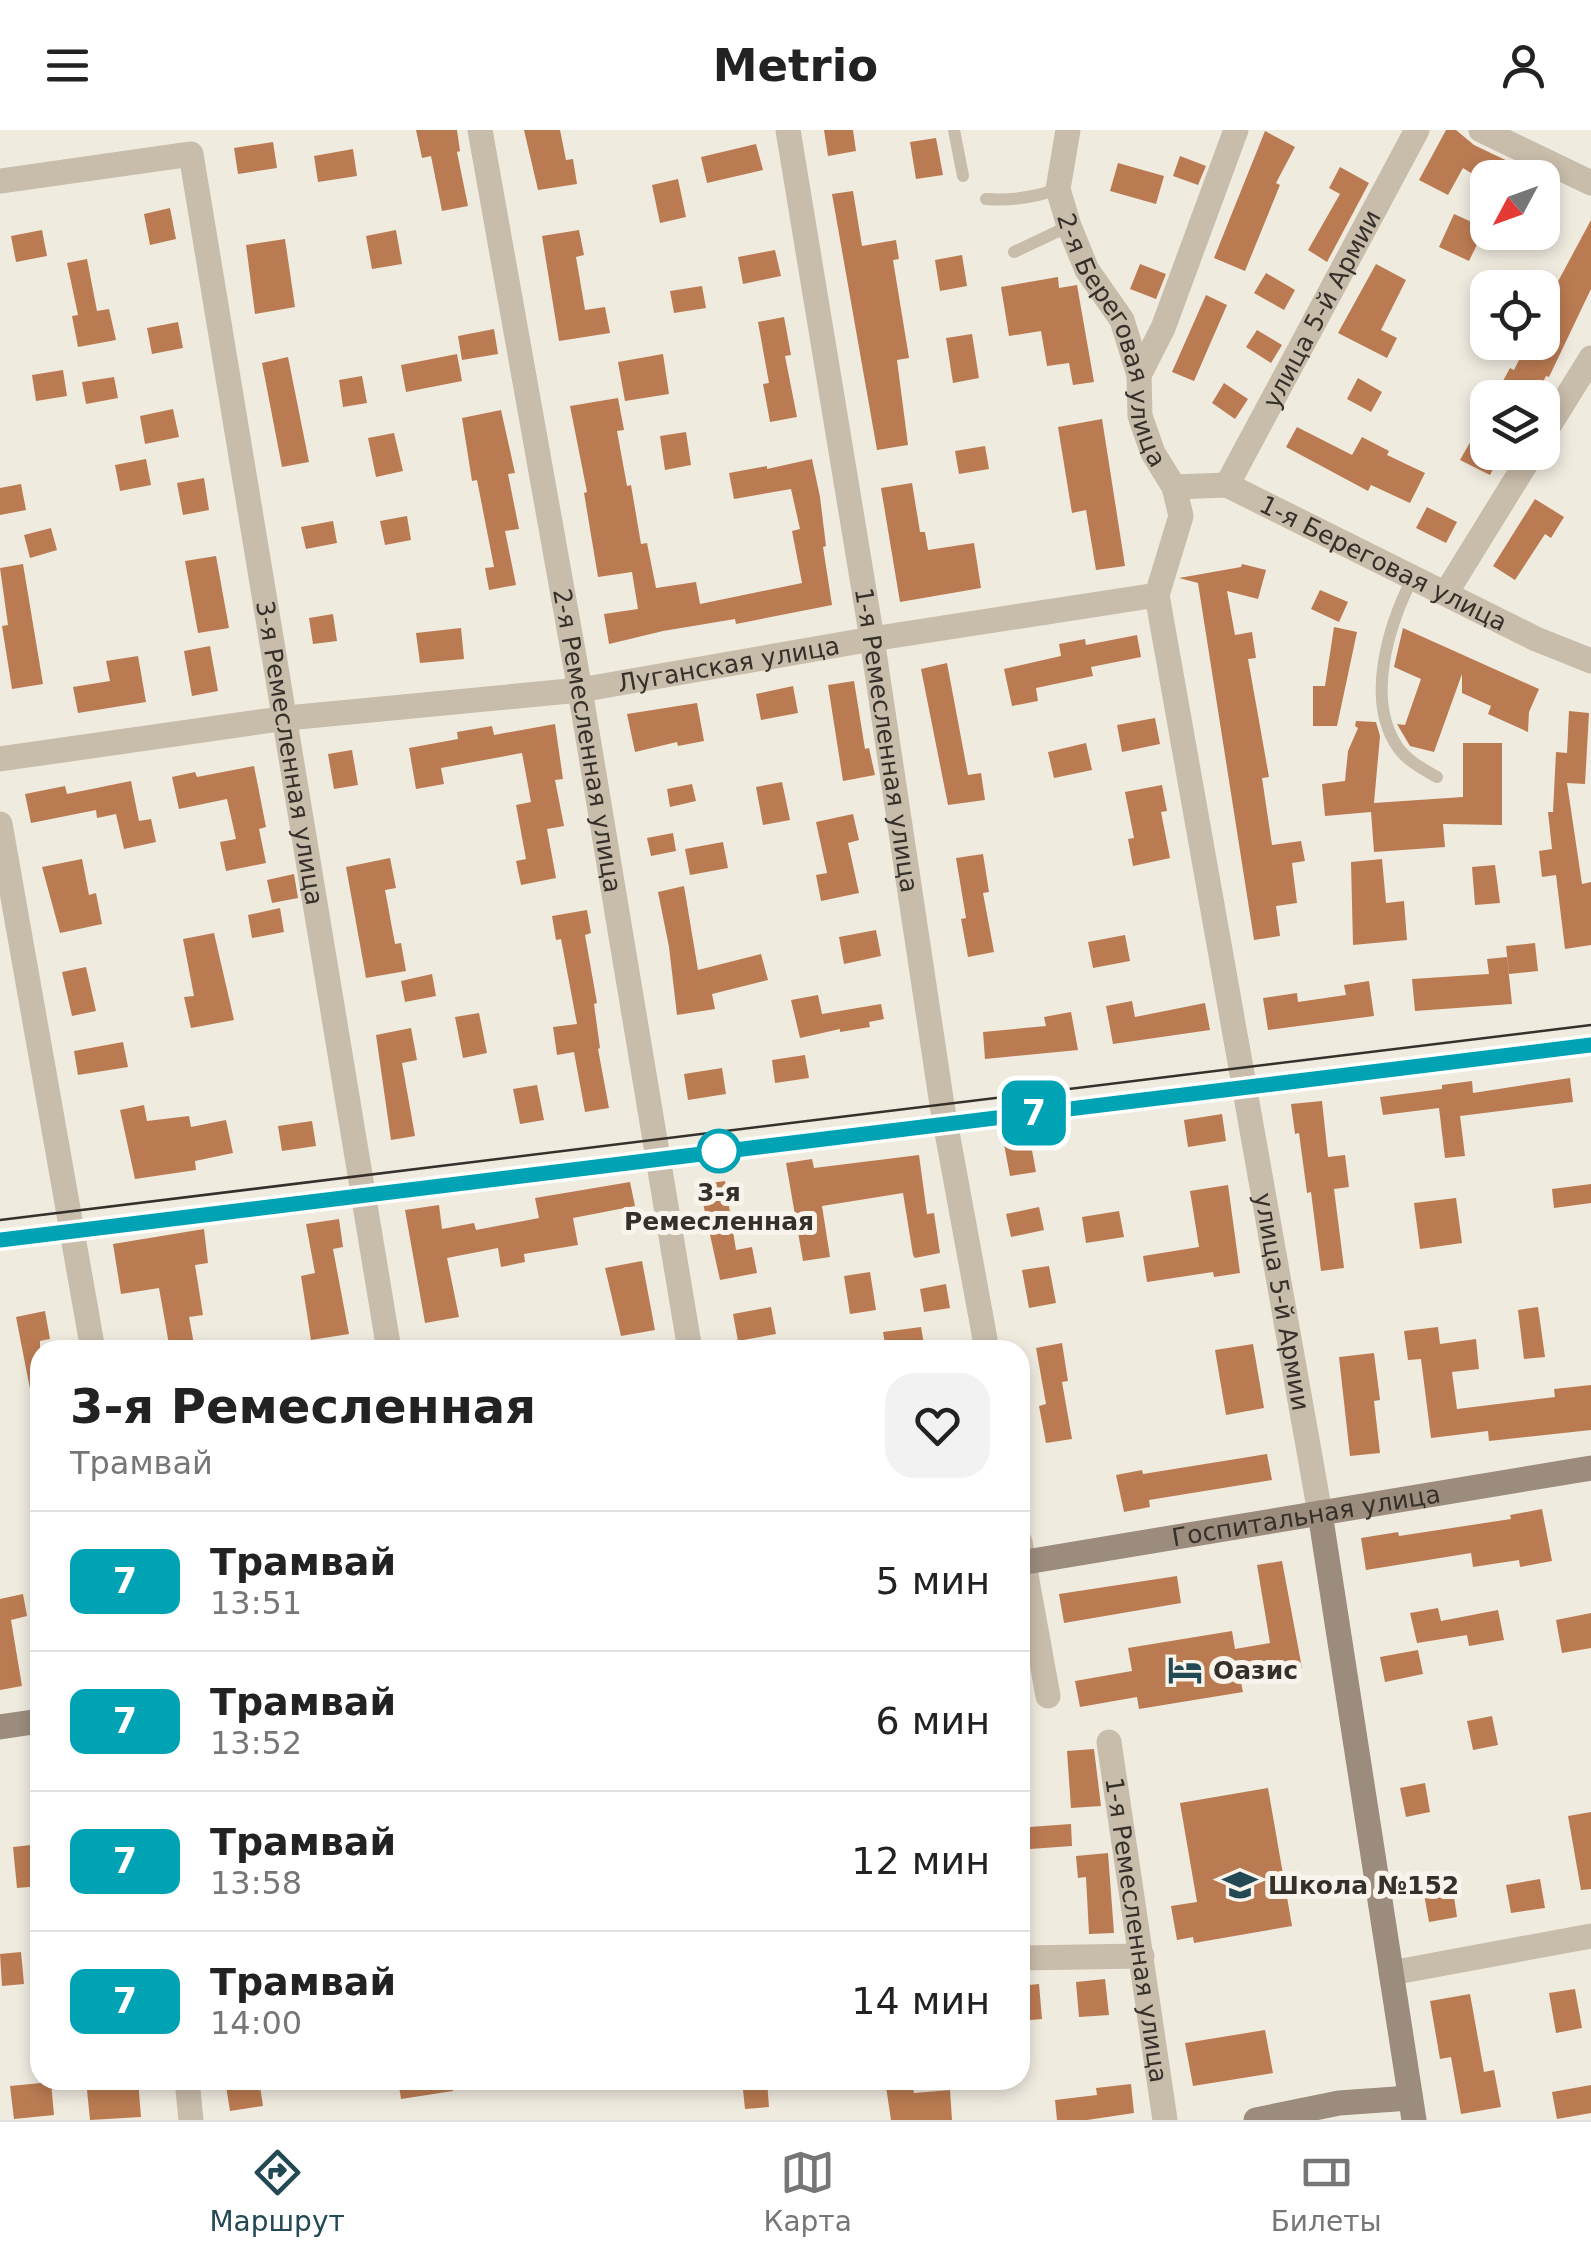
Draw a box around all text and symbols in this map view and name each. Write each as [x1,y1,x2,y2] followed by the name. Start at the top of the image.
[40,38,95,93] icon: menu
[1496,38,1551,93] icon: person
[713,39,878,92] text: Metrio
[1470,160,1560,250] north arrow
[1470,160,1560,470] map controls
[1256,204,1386,413] street label: улица 5-й Армии
[1051,210,1172,472] street label: 2-я Береговая улица
[1470,270,1560,360] button: locate
[1470,380,1560,470] button: layers
[1255,489,1512,637] street label: 1-я Береговая улица
[849,585,924,895] street label: 1-я Ремесленная улица
[548,586,628,895] street label: 2-я Ремесленная улица
[251,599,330,907] street label: 3-я Ремесленная улица
[615,630,842,698] street label: Луганская улица
[1002,1080,1066,1146] line badge: 7
[1022,1093,1046,1133] text: 7
[698,1130,740,1172] marker: 3-я Ремесленная
[624,1178,814,1236] place label: 3-я Ремесленная
[1249,1191,1316,1413] street label: улица 5-й Армии
[885,1373,990,1478] button: heart
[70,1378,536,1434] text: 3-я Ремесленная
[70,1444,213,1482] text: Трамвай
[1170,1479,1442,1552] street label: Госпитальная улица
[210,1540,396,1584] text: Трамвай
[876,1559,990,1603] text: 5 мин
[113,1561,137,1601] text: 7
[210,1584,302,1622] text: 13:51
[1166,1651,1204,1689] hotel icon: Оазис
[1213,1656,1298,1685] place label: Оазис
[210,1680,396,1724] text: Трамвай
[876,1699,990,1743] text: 6 мин
[113,1701,137,1741] text: 7
[210,1724,302,1762] text: 13:52
[1100,1775,1174,2085] street label: 1-я Ремесленная улица
[210,1820,396,1864] text: Трамвай
[851,1839,990,1883] text: 12 мин
[113,1841,137,1881] text: 7
[210,1864,302,1902] text: 13:58
[1221,1866,1259,1904] school or university icon: Школа №152
[1268,1871,1459,1900] place label: Школа №152
[210,1960,396,2004] text: Трамвай
[851,1979,990,2023] text: 14 мин
[113,1981,137,2021] text: 7
[210,2004,302,2042] text: 14:00
[209,2145,345,2238] tab: Маршрут
[764,2145,852,2238] tab: Карта
[1271,2145,1382,2238] tab: Билеты

